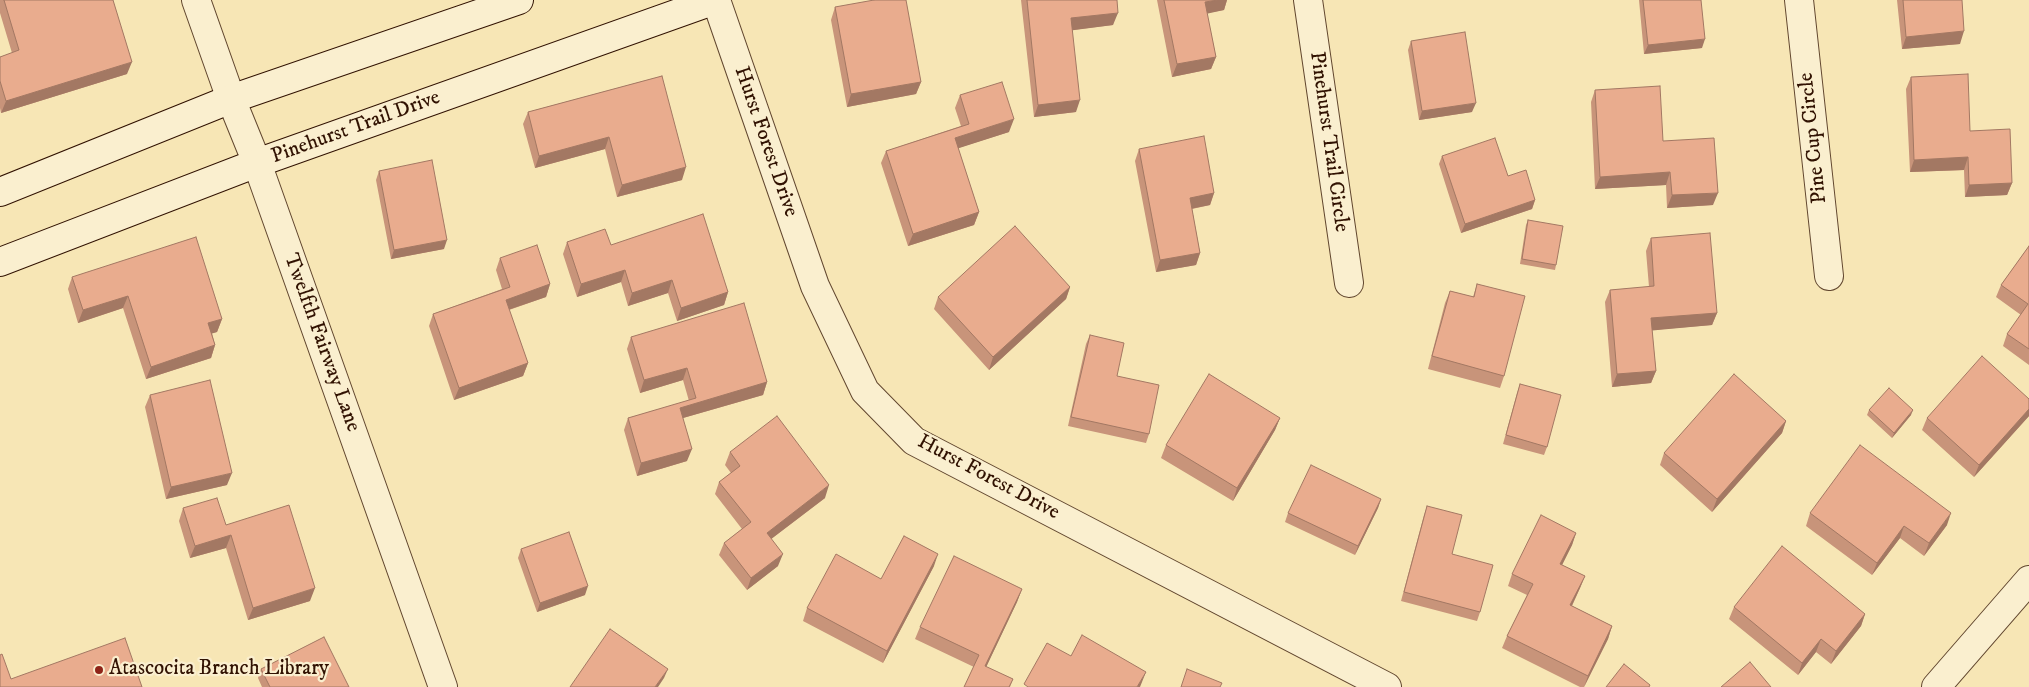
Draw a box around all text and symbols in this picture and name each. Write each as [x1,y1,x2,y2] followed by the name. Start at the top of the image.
[1303,50,1353,234] street label: Pinehurst Trail Circle
[727,64,803,220] street label: Hurst Forest Drive
[1795,71,1833,205] street label: Pine Cup Circle
[268,86,444,170] street label: Pinehurst Trail Drive
[277,251,365,435] street label: Twelfth Fairway Lane
[913,430,1063,526] street label: Hurst Forest Drive
[109,657,329,683] place label: Atascocita Branch Library
[93,664,105,676] marker: Atascocita Branch Library

